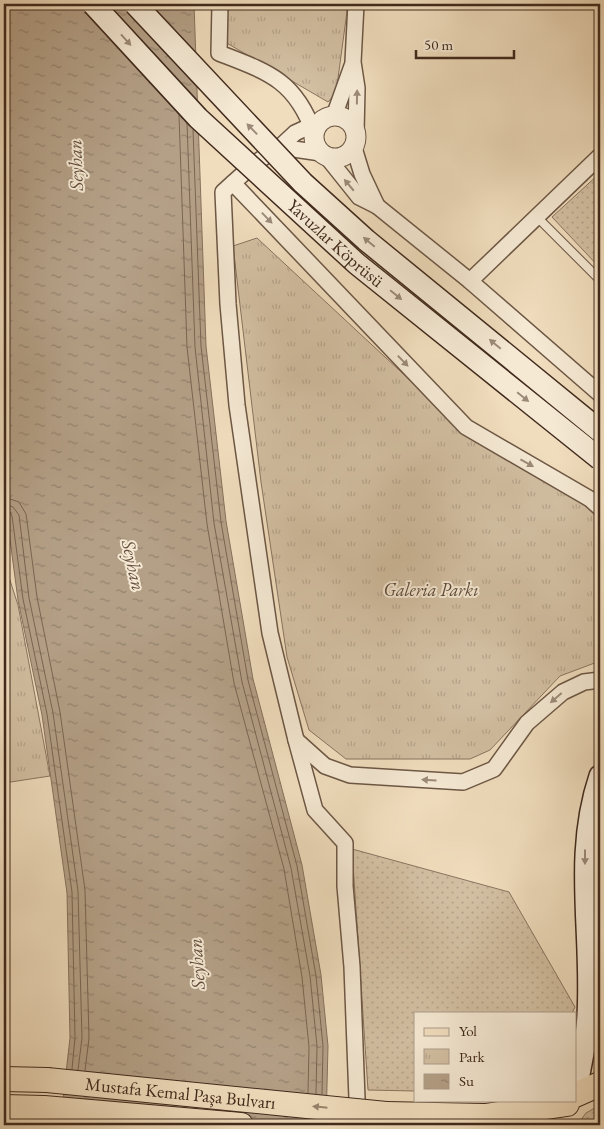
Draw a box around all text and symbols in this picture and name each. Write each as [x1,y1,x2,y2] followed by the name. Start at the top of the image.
[416,28,514,60] scale bar
[120,33,131,46] one-way arrow
[424,35,453,54] text: 50 m
[353,89,361,105] one-way arrow
[246,124,258,136] one-way arrow
[62,139,89,192] water label: Seyhan
[344,178,355,191] one-way arrow
[283,194,389,292] street label: Yavuzlar Köprüsü
[261,211,273,223] one-way arrow
[363,236,376,247] one-way arrow
[389,290,402,301] one-way arrow
[489,339,502,350] one-way arrow
[397,354,409,366] one-way arrow
[516,392,529,403] one-way arrow
[521,459,534,468] one-way arrow
[116,536,151,593] water label: Seyhan
[384,578,478,601] park label: Galeria Parkı
[551,692,563,704] one-way arrow
[421,776,437,784] one-way arrow
[581,850,589,866] one-way arrow
[182,938,211,991] water label: Seyhan
[414,1012,576,1102] legend
[459,1021,477,1040] text: Yol
[459,1047,486,1066] text: Park
[459,1071,474,1090] text: Su
[84,1072,277,1114] street label: Mustafa Kemal Paşa Bulvarı
[312,1103,328,1111] one-way arrow

